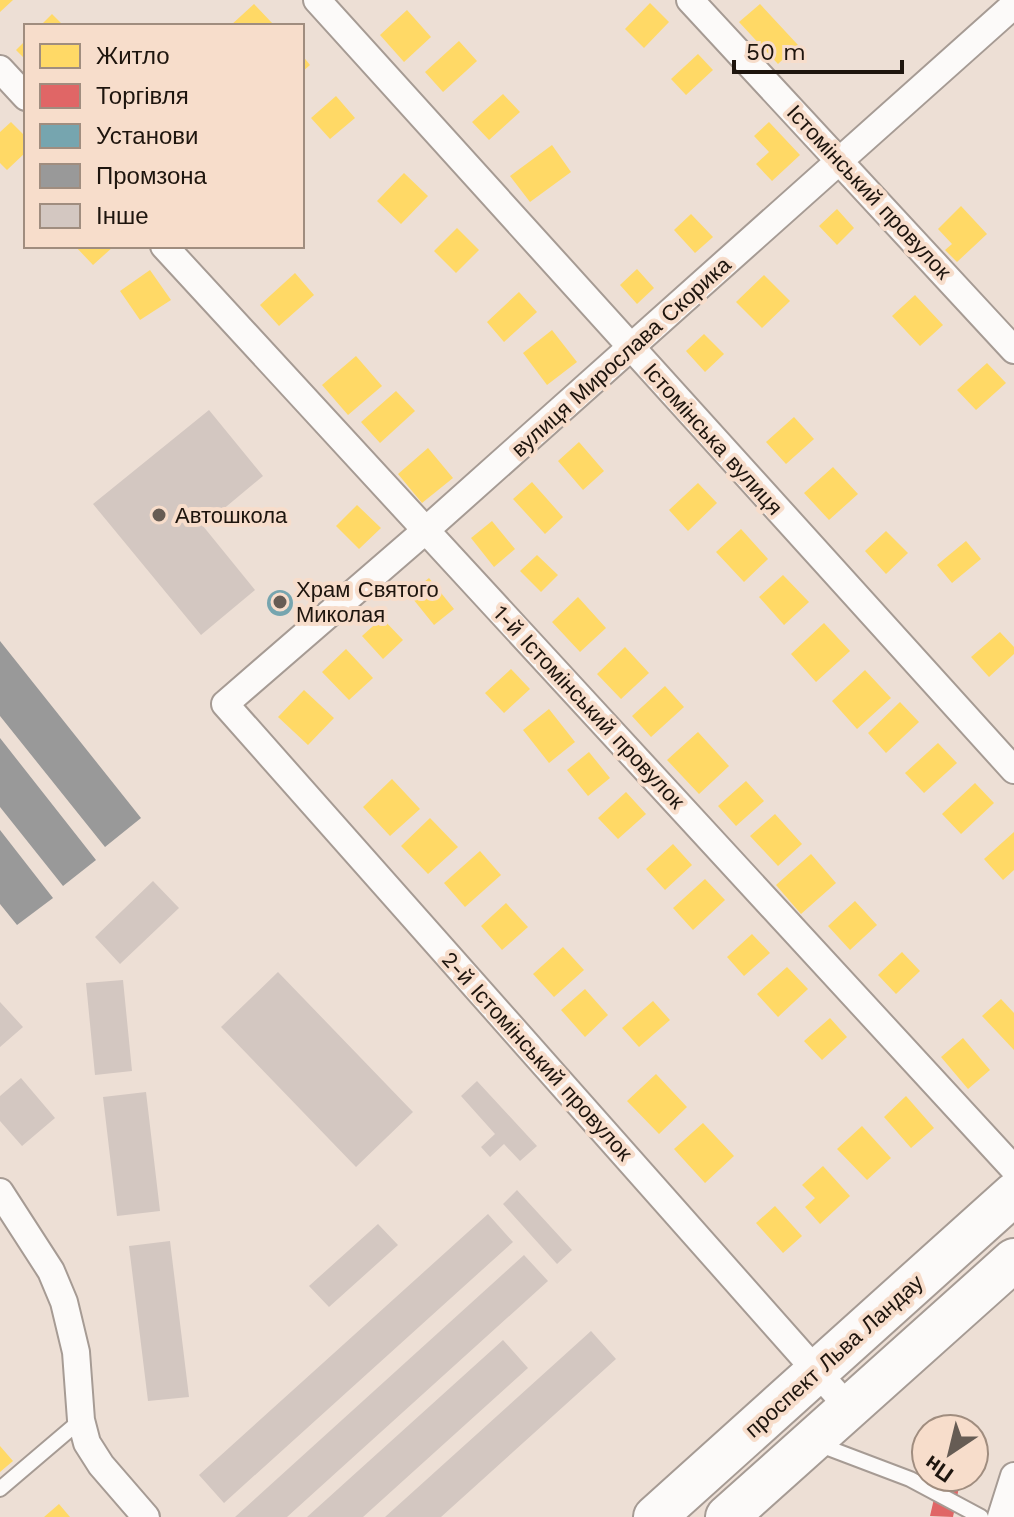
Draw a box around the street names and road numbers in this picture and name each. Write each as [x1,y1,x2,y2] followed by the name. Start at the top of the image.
[782,100,956,284] street label: Істомінський провулок
[506,251,736,462] street label: вулиця Мирослава Скорика
[638,358,788,520] street label: Істомінська вулиця
[488,600,690,814] street label: 1-й Істомінський провулок
[437,947,638,1166] street label: 2-й Істомінський провулок
[740,1270,928,1442] street label: проспект Льва Ландау

